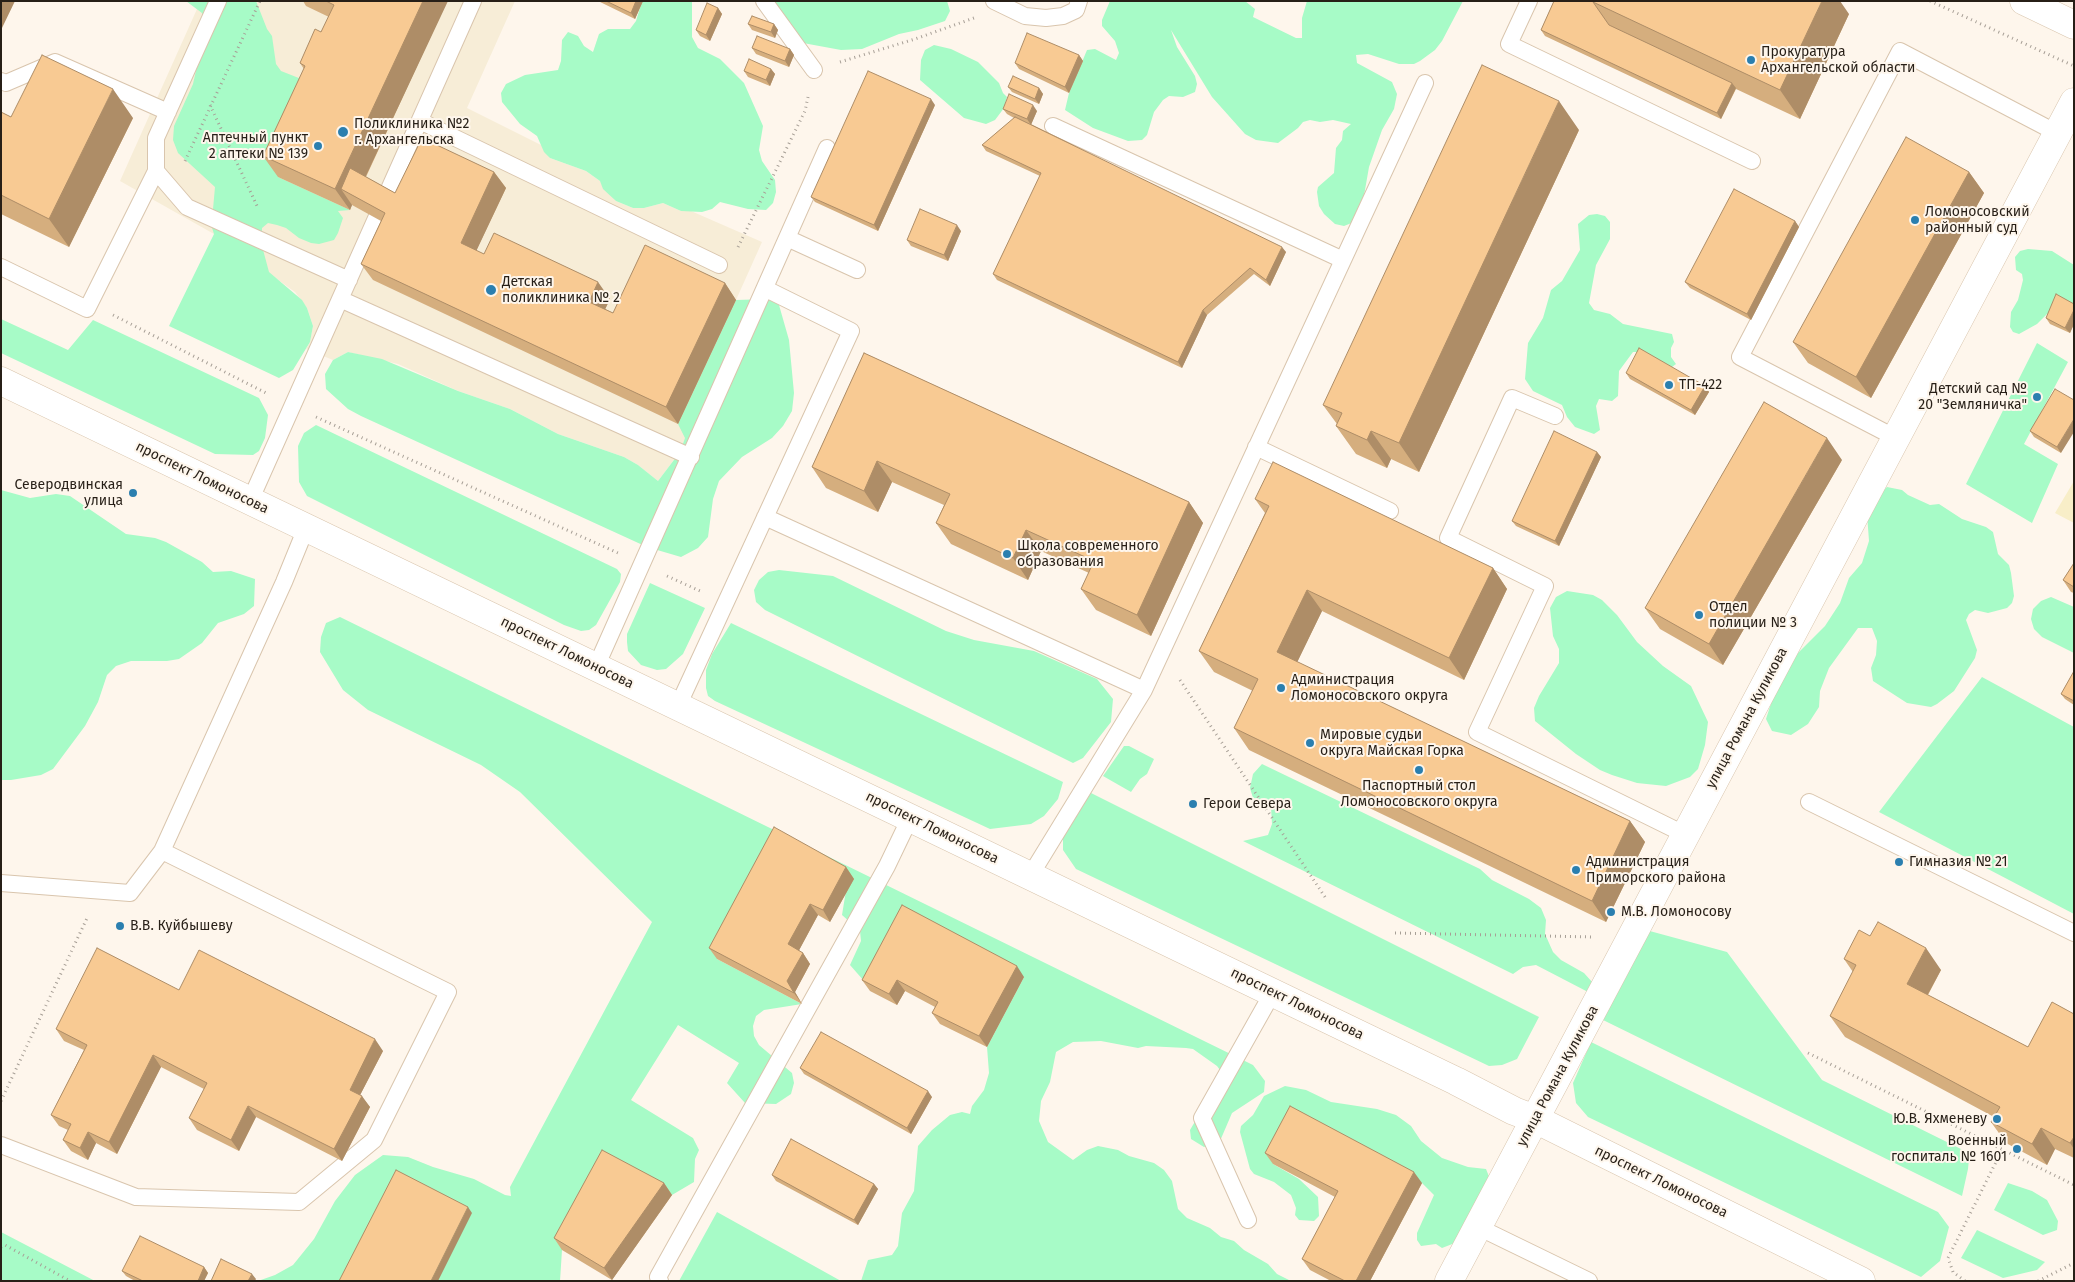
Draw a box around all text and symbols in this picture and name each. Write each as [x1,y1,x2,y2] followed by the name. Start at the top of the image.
[1761,44,1915,76] place label: Прокуратура Архангельской области
[1745,54,1757,66] marker: Прокуратура Архангельской области
[354,116,469,148] place label: Поликлиника №2 г. Архангельска
[336,125,350,139] marker: Поликлиника №2 г. Архангельска
[203,130,308,162] place label: Аптечный пункт 2 аптеки № 139
[312,140,324,152] marker: Аптечный пункт 2 аптеки № 139
[1925,204,2030,236] place label: Ломоносовский районный cуд
[1909,214,1921,226] marker: Ломоносовский районный cуд
[502,274,620,306] place label: Детская поликлиника № 2
[484,283,498,297] marker: Детская поликлиника № 2
[1679,377,1722,393] place label: ТП-422
[1663,379,1675,391] marker: ТП-422
[1918,381,2027,414] place label: Детский сад № 20 "Земляничка"
[2031,391,2043,403] marker: Детский сад № 20 "Земляничка"
[133,438,271,518] street label: проспект Ломоносова
[15,477,123,510] place label: Северодвинская улица
[127,487,139,499] marker: Северодвинская улица
[1017,538,1159,570] place label: Школа современного образования
[1001,548,1013,560] marker: Школа современного образования
[1709,599,1797,632] place label: Отдел полиции № 3
[1693,609,1705,621] marker: Отдел полиции № 3
[498,613,636,693] street label: проспект Ломоносова
[1703,645,1791,791] street label: улица Романа Куликова
[1291,672,1448,704] place label: Администрация Ломоносовского округа
[1275,682,1287,694] marker: Администрация Ломоносовского округа
[1320,727,1464,760] place label: Мировые судьи округа Майская Горка
[1304,737,1316,749] marker: Мировые судьи округа Майская Горка
[1413,764,1425,776] marker: Паспортный стол Ломоносовского округа
[1340,778,1498,810] place label: Паспортный стол Ломоносовского округа
[863,788,1001,868] street label: проспект Ломоносова
[1203,796,1291,812] place label: Герои Севера
[1187,798,1199,810] marker: Герои Севера
[1586,854,1726,886] place label: Администрация Приморского района
[1909,854,2008,870] place label: Гимназия № 21
[1893,856,1905,868] marker: Гимназия № 21
[1570,864,1582,876] marker: Администрация Приморского района
[1621,904,1731,920] place label: М.В. Ломоносову
[1605,906,1617,918] marker: М.В. Ломоносову
[130,918,233,934] place label: В.В. Куйбышеву
[114,920,126,932] marker: В.В. Куйбышеву
[1228,964,1366,1044] street label: проспект Ломоносова
[1514,1003,1602,1149] street label: улица Романа Куликова
[1893,1111,1987,1127] place label: Ю.В. Яхменеву
[1991,1113,2003,1125] marker: Ю.В. Яхменеву
[1891,1133,2007,1166] place label: Военный госпиталь № 1601
[1592,1142,1730,1222] street label: проспект Ломоносова
[2011,1143,2023,1155] marker: Военный госпиталь № 1601

